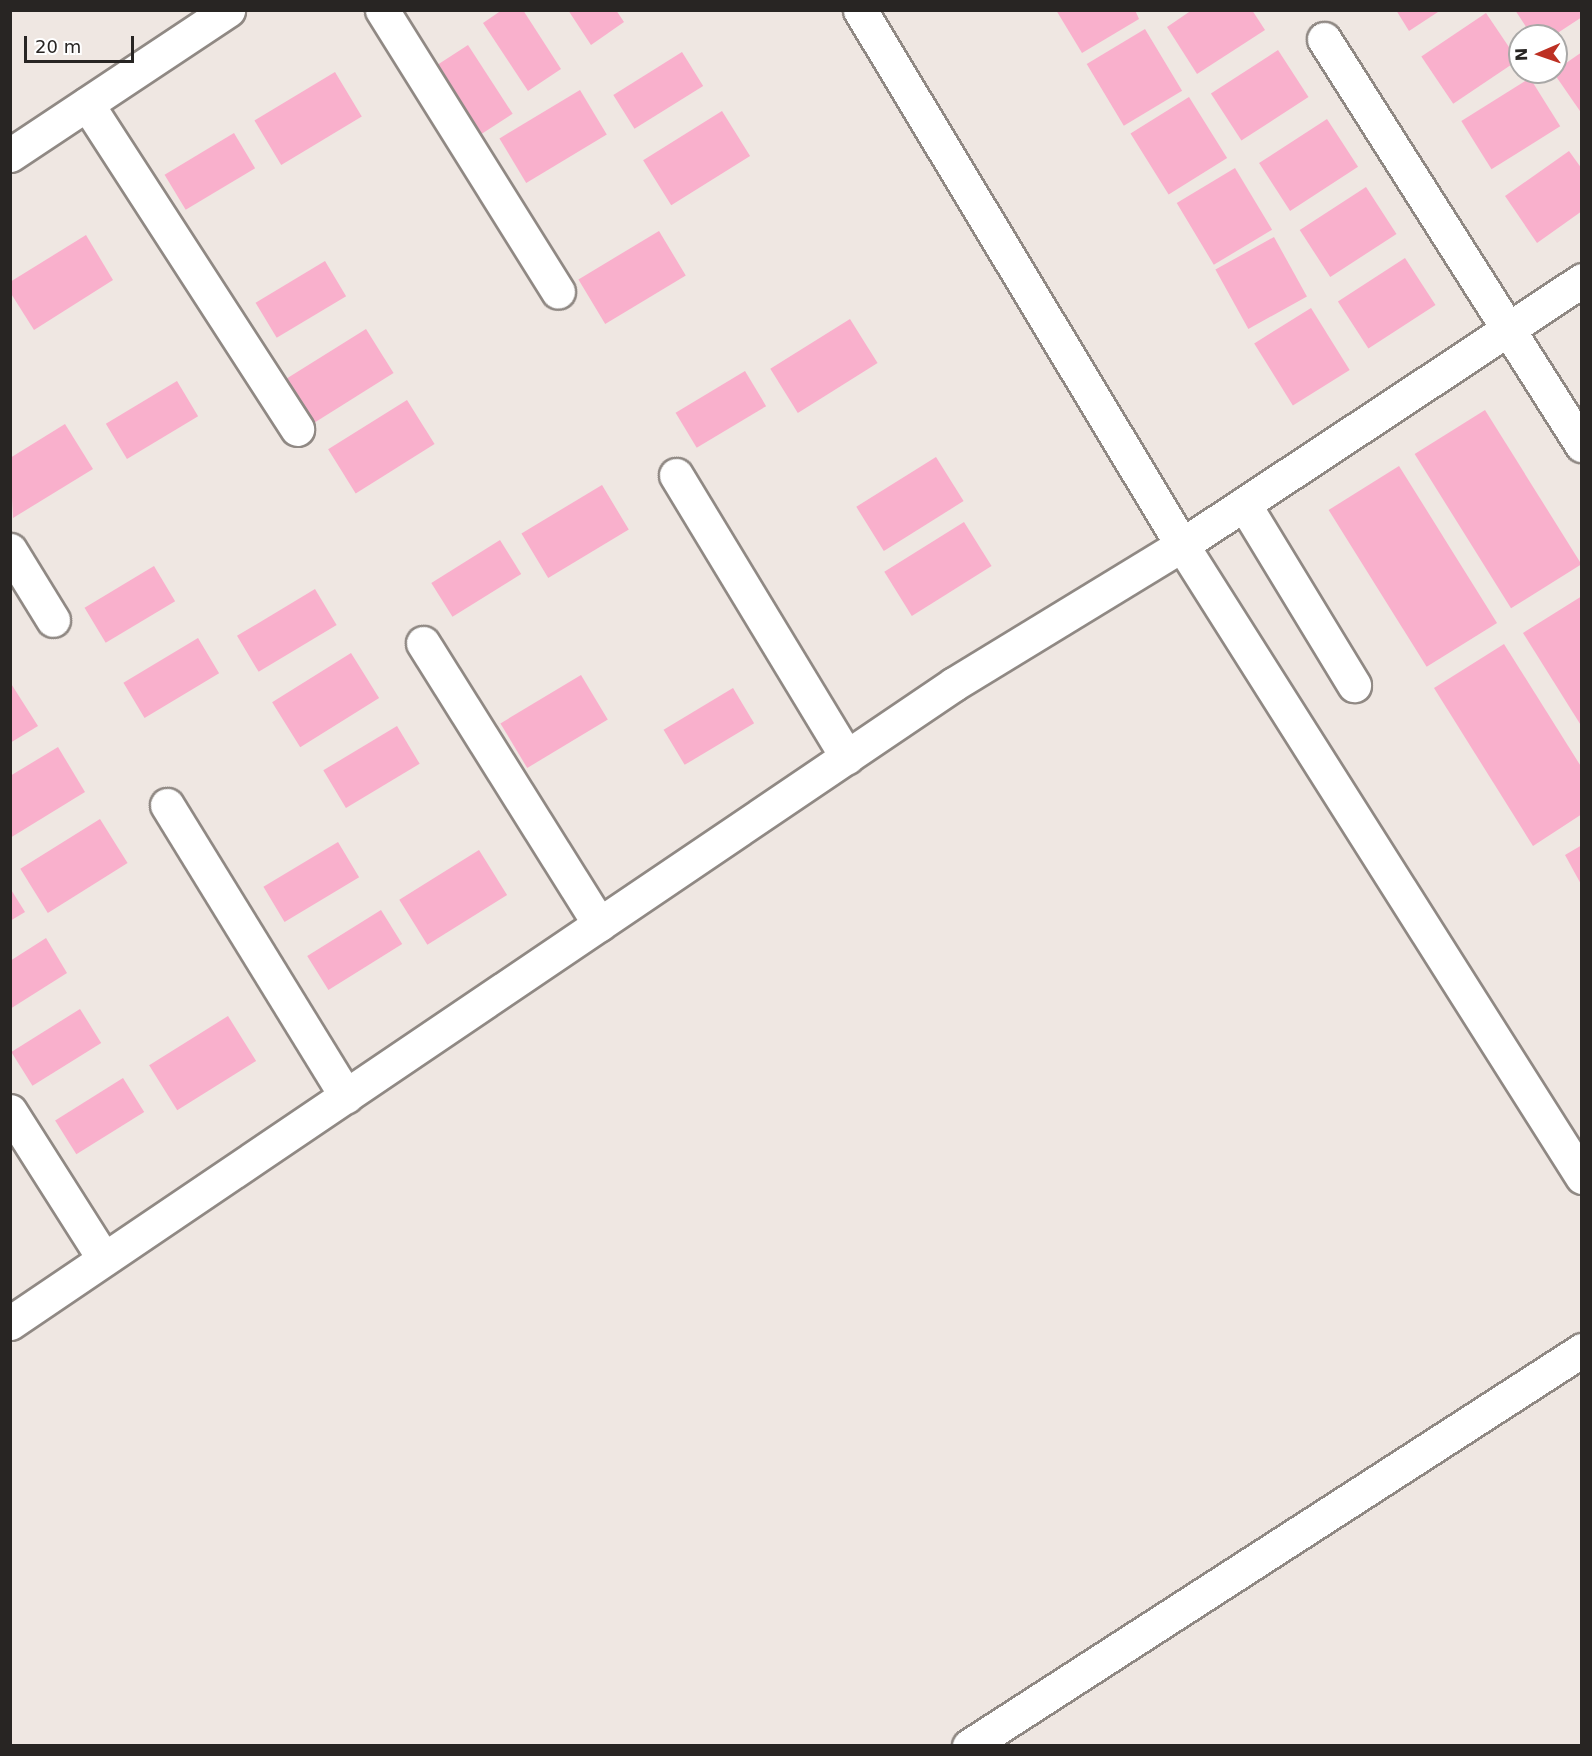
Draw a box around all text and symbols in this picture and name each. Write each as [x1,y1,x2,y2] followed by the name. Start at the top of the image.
[27,24,136,62] scale bar
[1508,24,1568,84] north arrow
[35,36,81,57] text: 20 m
[1512,48,1531,62] text: N

